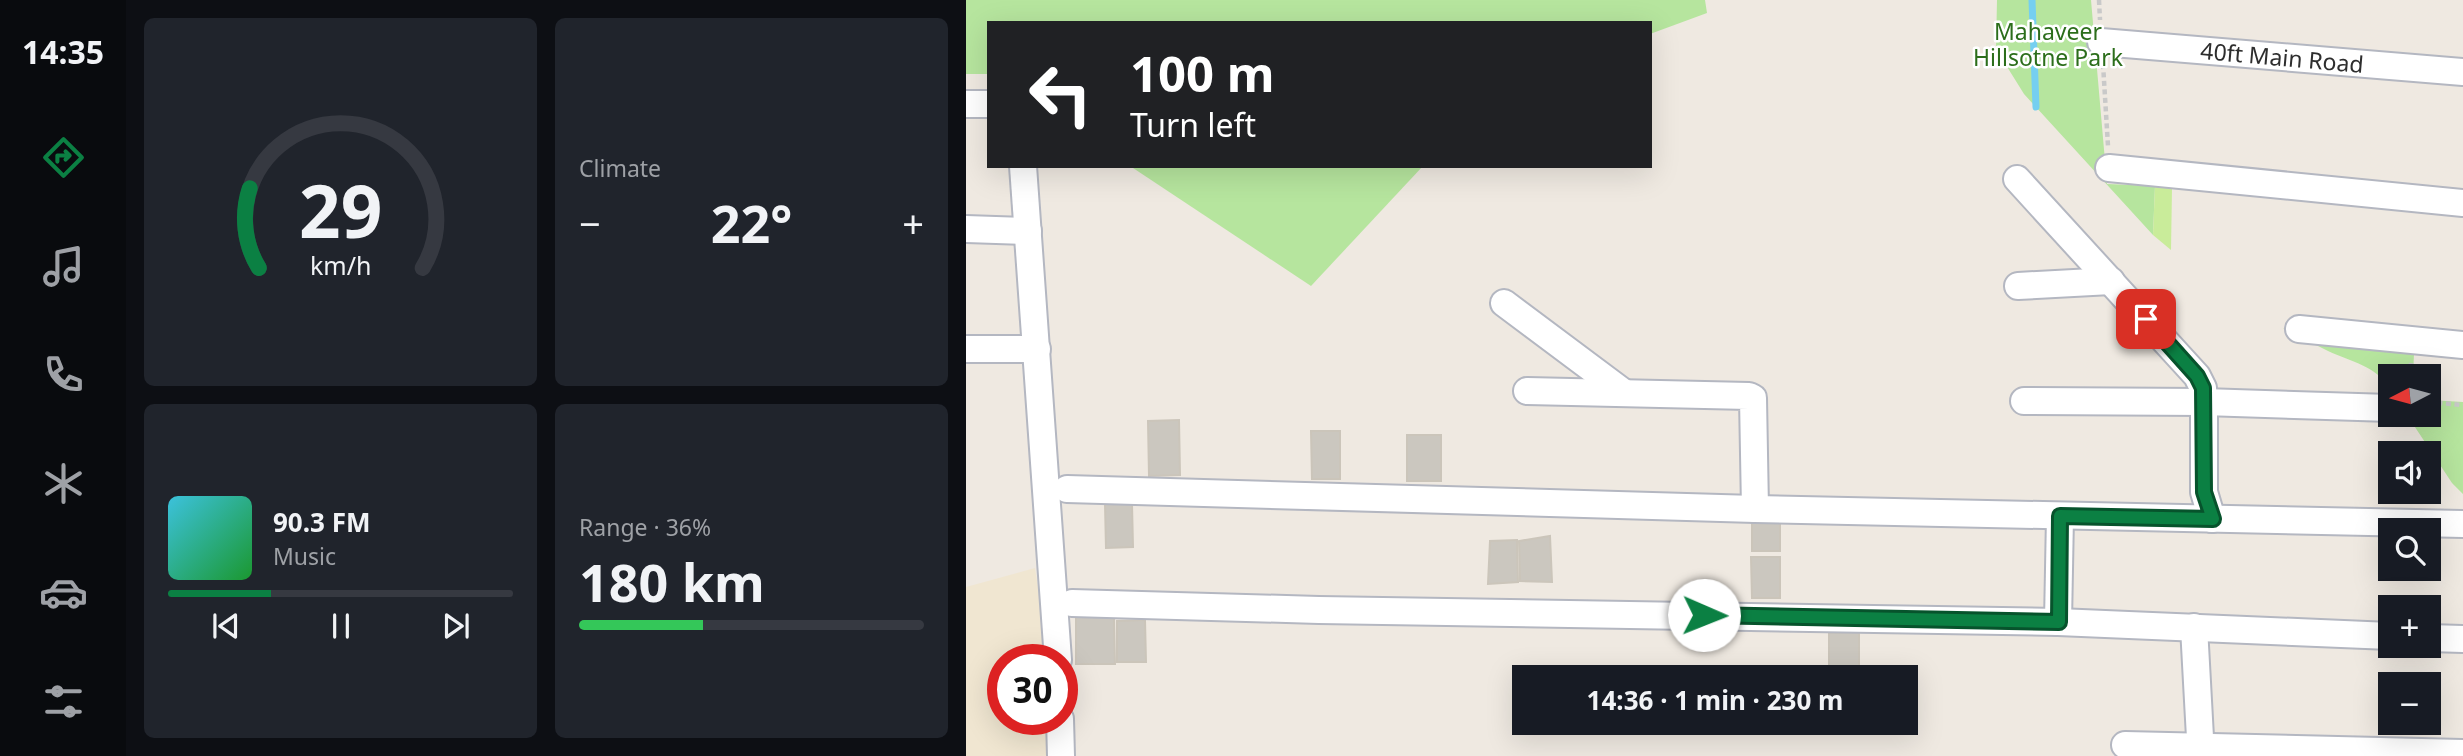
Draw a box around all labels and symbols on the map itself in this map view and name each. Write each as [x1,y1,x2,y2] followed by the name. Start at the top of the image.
[1973,15,2124,73] park label: Mahaveer Hillsotne Park
[2199,34,2365,80] street label: 40ft Main Road
[2116,289,2176,349] pin
[2378,364,2441,427] north arrow
[1667,578,1741,652] position arrow
[987,644,1078,735] speed limit sign: 30

